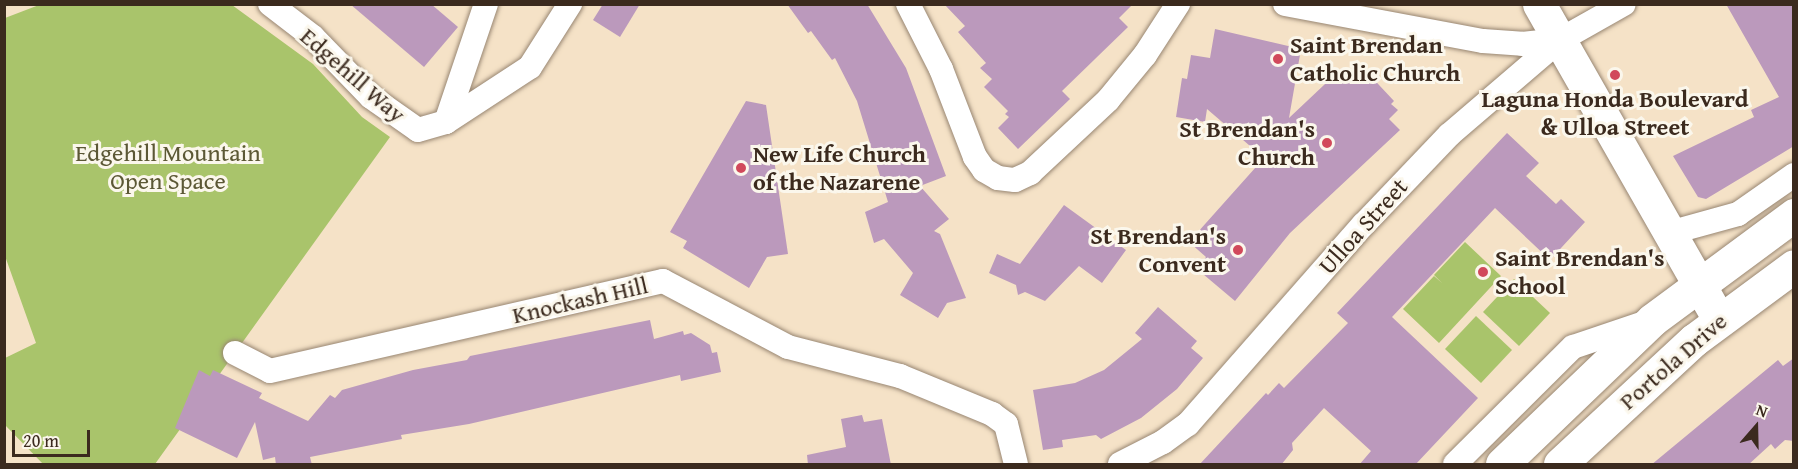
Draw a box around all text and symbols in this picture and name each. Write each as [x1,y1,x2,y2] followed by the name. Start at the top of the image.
[295,22,411,128] street label: Edgehill Way
[1290,31,1460,87] place label: Saint Brendan Catholic Church
[1271,52,1285,66] marker: Saint Brendan Catholic Church
[1608,68,1622,82] marker: Laguna Honda Boulevard & Ulloa Street
[1481,85,1749,141] place label: Laguna Honda Boulevard & Ulloa Street
[1179,115,1315,171] place label: St Brendan's Church
[1320,136,1334,150] marker: St Brendan's Church
[75,139,261,195] park label: Edgehill Mountain Open Space
[753,140,926,196] place label: New Life Church of the Nazarene
[734,161,748,175] marker: New Life Church of the Nazarene
[1313,172,1413,280] street label: Ulloa Street
[1090,222,1226,278] place label: St Brendan's Convent
[1231,243,1245,257] marker: St Brendan's Convent
[1495,244,1665,300] place label: Saint Brendan's School
[1476,265,1490,279] marker: Saint Brendan's School
[509,270,651,330] street label: Knockash Hill
[1613,307,1733,415] street label: Portola Drive
[1726,397,1786,457] north arrow
[1753,397,1771,423] text: N
[15,418,93,456] scale bar
[23,427,59,454] text: 20 m

